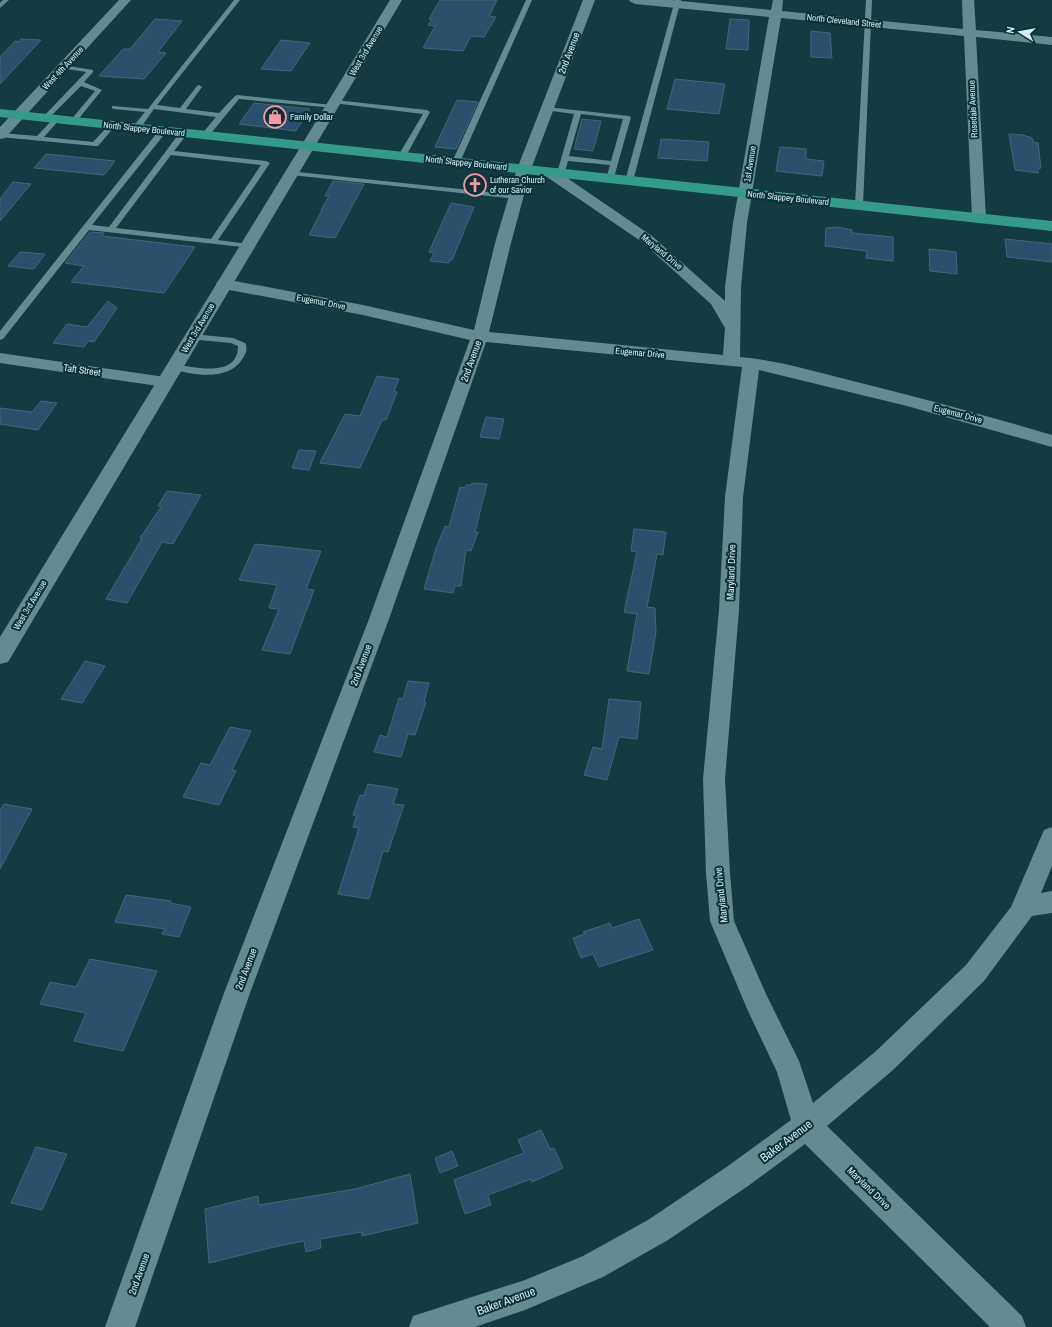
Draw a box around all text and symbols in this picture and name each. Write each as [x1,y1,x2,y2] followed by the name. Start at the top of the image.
[806,11,882,31] street label: North Cleveland Street
[1000,12,1040,52] north arrow
[346,24,386,78] street label: West 3rd Avenue
[1003,26,1018,35] text: N
[555,30,583,75] street label: 2nd Avenue
[40,44,86,92] street label: West 4th Avenue
[965,80,981,138] street label: Rosedale Avenue
[262,104,288,130] shop icon: Family Dollar
[290,111,334,123] place label: Family Dollar
[103,119,185,139] street label: North Slappey Boulevard
[741,145,759,183] street label: 1st Avenue
[425,153,507,173] street label: North Slappey Boulevard
[462,172,488,198] church icon: Lutheran Church of our Savior
[490,174,545,196] place label: Lutheran Church of our Savior
[747,188,829,208] street label: North Slappey Boulevard
[639,232,685,272] street label: Maryland Drive
[295,291,347,313] street label: Eugemar Drive
[178,301,218,355] street label: West 3rd Avenue
[458,338,485,384] street label: 2nd Avenue
[615,345,665,361] street label: Eugemar Drive
[63,361,102,379] street label: Taft Street
[932,402,984,426] street label: Eugemar Drive
[724,544,738,600] street label: Maryland Drive
[10,578,50,632] street label: West 3rd Avenue
[347,642,375,687] street label: 2nd Avenue
[712,866,730,923] street label: Maryland Drive
[232,946,260,991] street label: 2nd Avenue
[757,1116,815,1166] street label: Baker Avenue
[844,1164,894,1212] street label: Maryland Drive
[126,1251,153,1297] street label: 2nd Avenue
[475,1283,537,1319] street label: Baker Avenue

